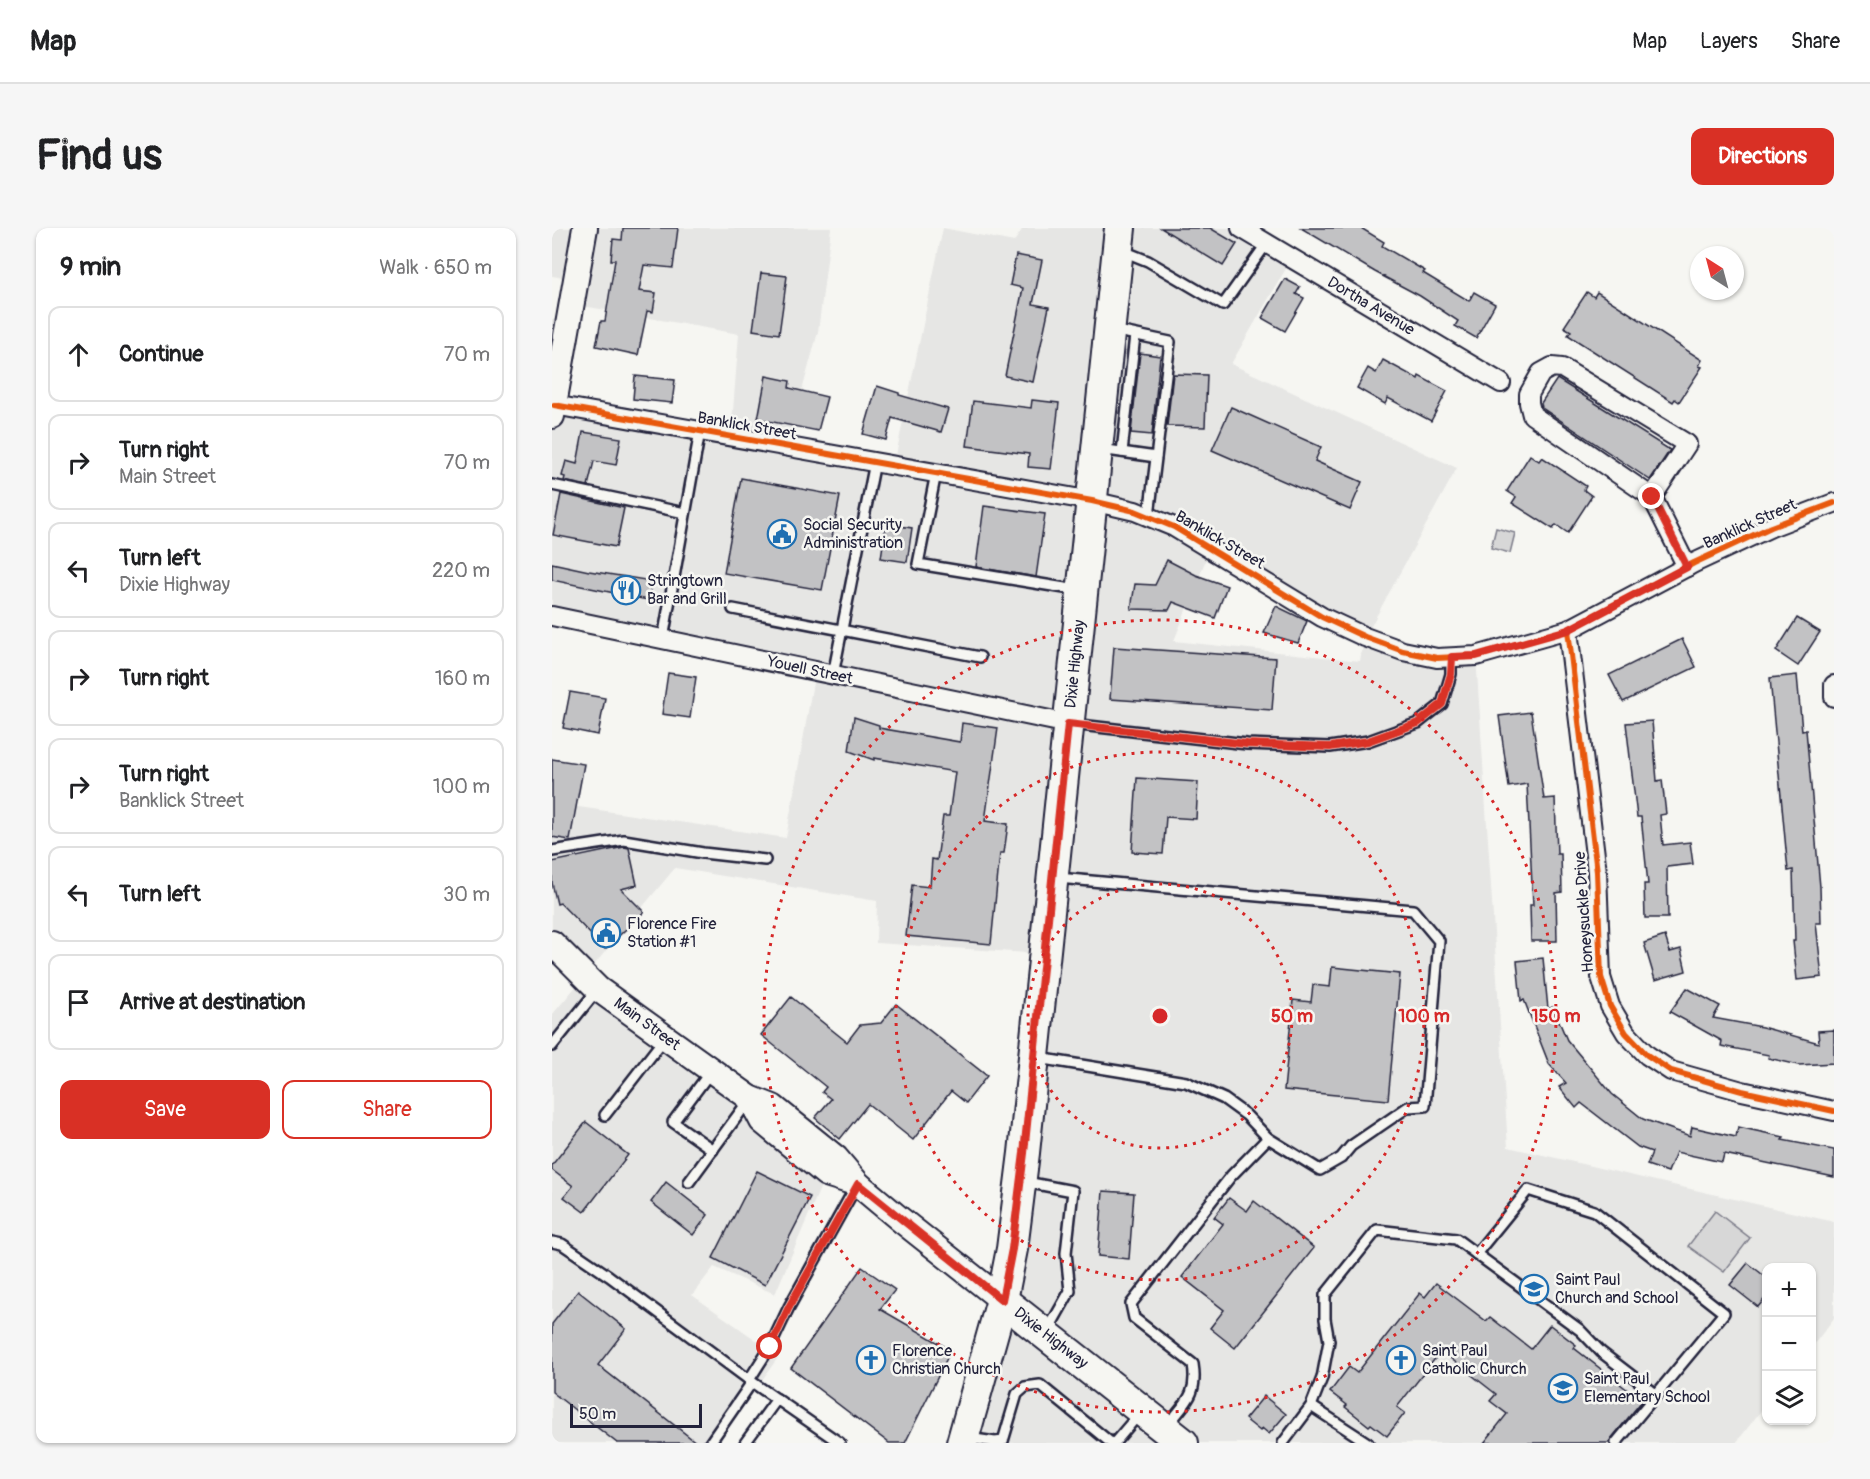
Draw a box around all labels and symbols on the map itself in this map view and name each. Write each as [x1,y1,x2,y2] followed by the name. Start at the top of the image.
[1690,246,1744,300] north arrow
[1324,272,1418,340] street label: Dortha Avenue
[696,407,799,445] street label: Banklick Street
[1638,483,1664,509] route end
[1700,494,1800,553] street label: Banklick Street
[1172,506,1269,574] street label: Banklick Street
[803,515,903,553] place label: Social Security Administration
[766,518,798,550] public building icon: Social Security Administration
[647,571,727,609] place label: Stringtown Bar and Grill
[610,574,642,606] restaurant icon: Stringtown Bar and Grill
[1060,619,1090,709] street label: Dixie Highway
[764,651,855,689] street label: Youell Street
[1570,851,1598,973] street label: Honeysuckle Drive
[627,914,716,952] place label: Florence Fire Station #1
[590,917,622,949] public building icon: Florence Fire Station #1
[610,993,685,1055] street label: Main Street
[1271,1005,1313,1028] text: 50 m
[1398,1005,1450,1028] text: 100 m
[1532,1005,1581,1028] text: 150 m
[1150,1006,1170,1026] centre of rings
[1555,1270,1679,1308] place label: Saint Paul Church and School
[1518,1273,1550,1305] school or university icon: Saint Paul Church and School
[1010,1303,1092,1373] street label: Dixie Highway
[756,1333,782,1359] route start
[892,1341,1001,1379] place label: Florence Christian Church
[1422,1341,1526,1379] place label: Saint Paul Catholic Church
[855,1344,887,1376] church icon: Florence Christian Church
[1385,1344,1417,1376] church icon: Saint Paul Catholic Church
[1584,1369,1710,1407] place label: Saint Paul Elementary School
[1547,1372,1579,1404] school or university icon: Saint Paul Elementary School
[570,1401,702,1428] scale bar

